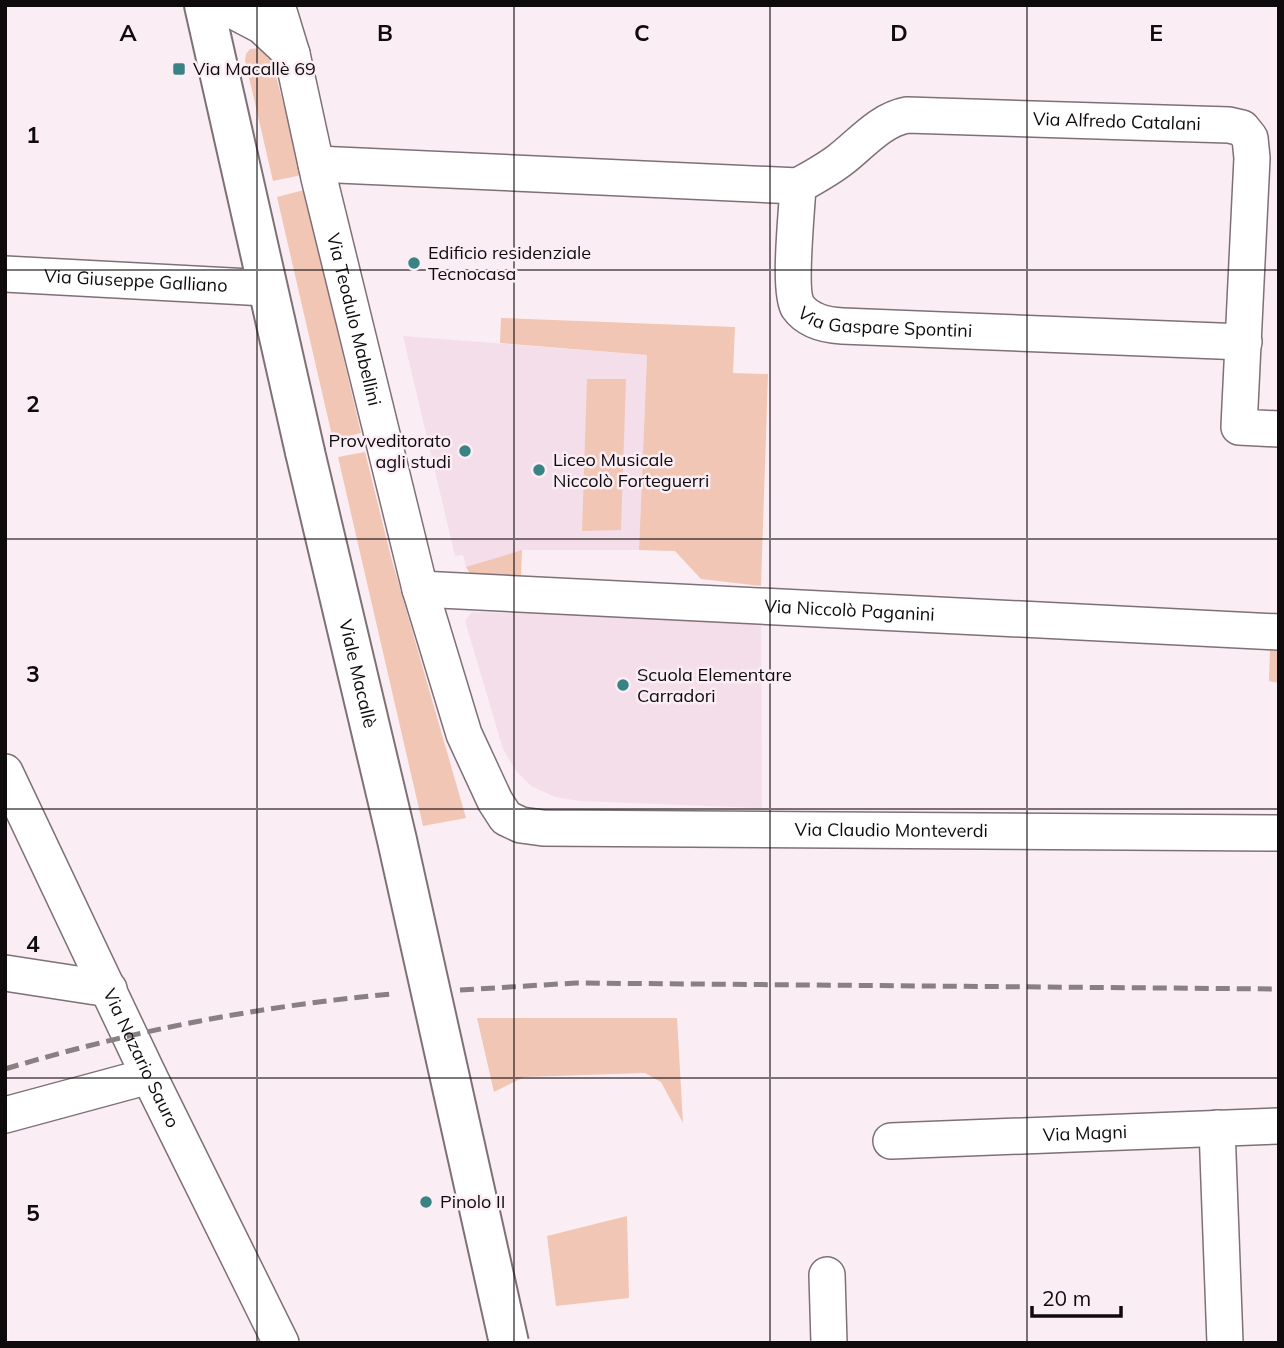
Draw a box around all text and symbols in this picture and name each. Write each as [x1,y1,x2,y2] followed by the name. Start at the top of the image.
[119,18,137,47] text: A
[377,18,393,47] text: B
[634,18,650,47] text: C
[890,18,908,47] text: D
[1149,18,1163,47] text: E
[193,57,316,80] place label: Via Macallè 69
[171,61,187,77] marker: Via Macallè 69
[1033,107,1201,135] street label: Via Alfredo Catalani
[26,120,40,149] text: 1
[322,231,387,408] street label: Via Teodulo Mabellini
[428,241,591,285] place label: Edificio residenziale Tecnocasa
[406,255,422,271] marker: Edificio residenziale Tecnocasa
[44,264,228,297] street label: Via Giuseppe Galliano
[793,301,973,342] street label: Via Gaspare Spontini
[26,389,40,418] text: 2
[329,429,451,473] place label: Provveditorato agli studi
[457,443,473,459] marker: Provveditorato agli studi
[553,448,709,492] place label: Liceo Musicale Niccolò Forteguerri
[531,462,547,478] marker: Liceo Musicale Niccolò Forteguerri
[764,594,935,626] street label: Via Niccolò Paganini
[334,617,382,730] street label: Viale Macallè
[26,659,40,688] text: 3
[637,663,792,707] place label: Scuola Elementare Carradori
[615,677,631,693] marker: Scuola Elementare Carradori
[795,818,988,842] street label: Via Claudio Monteverdi
[26,929,40,958] text: 4
[98,985,185,1131] street label: Via Nazario Sauro
[1042,1120,1127,1146] street label: Via Magni
[440,1190,505,1213] place label: Pinolo II
[418,1194,434,1210] marker: Pinolo II
[26,1198,40,1227] text: 5
[1032,1274,1121,1318] scale bar
[1042,1285,1091,1311] text: 20 m

